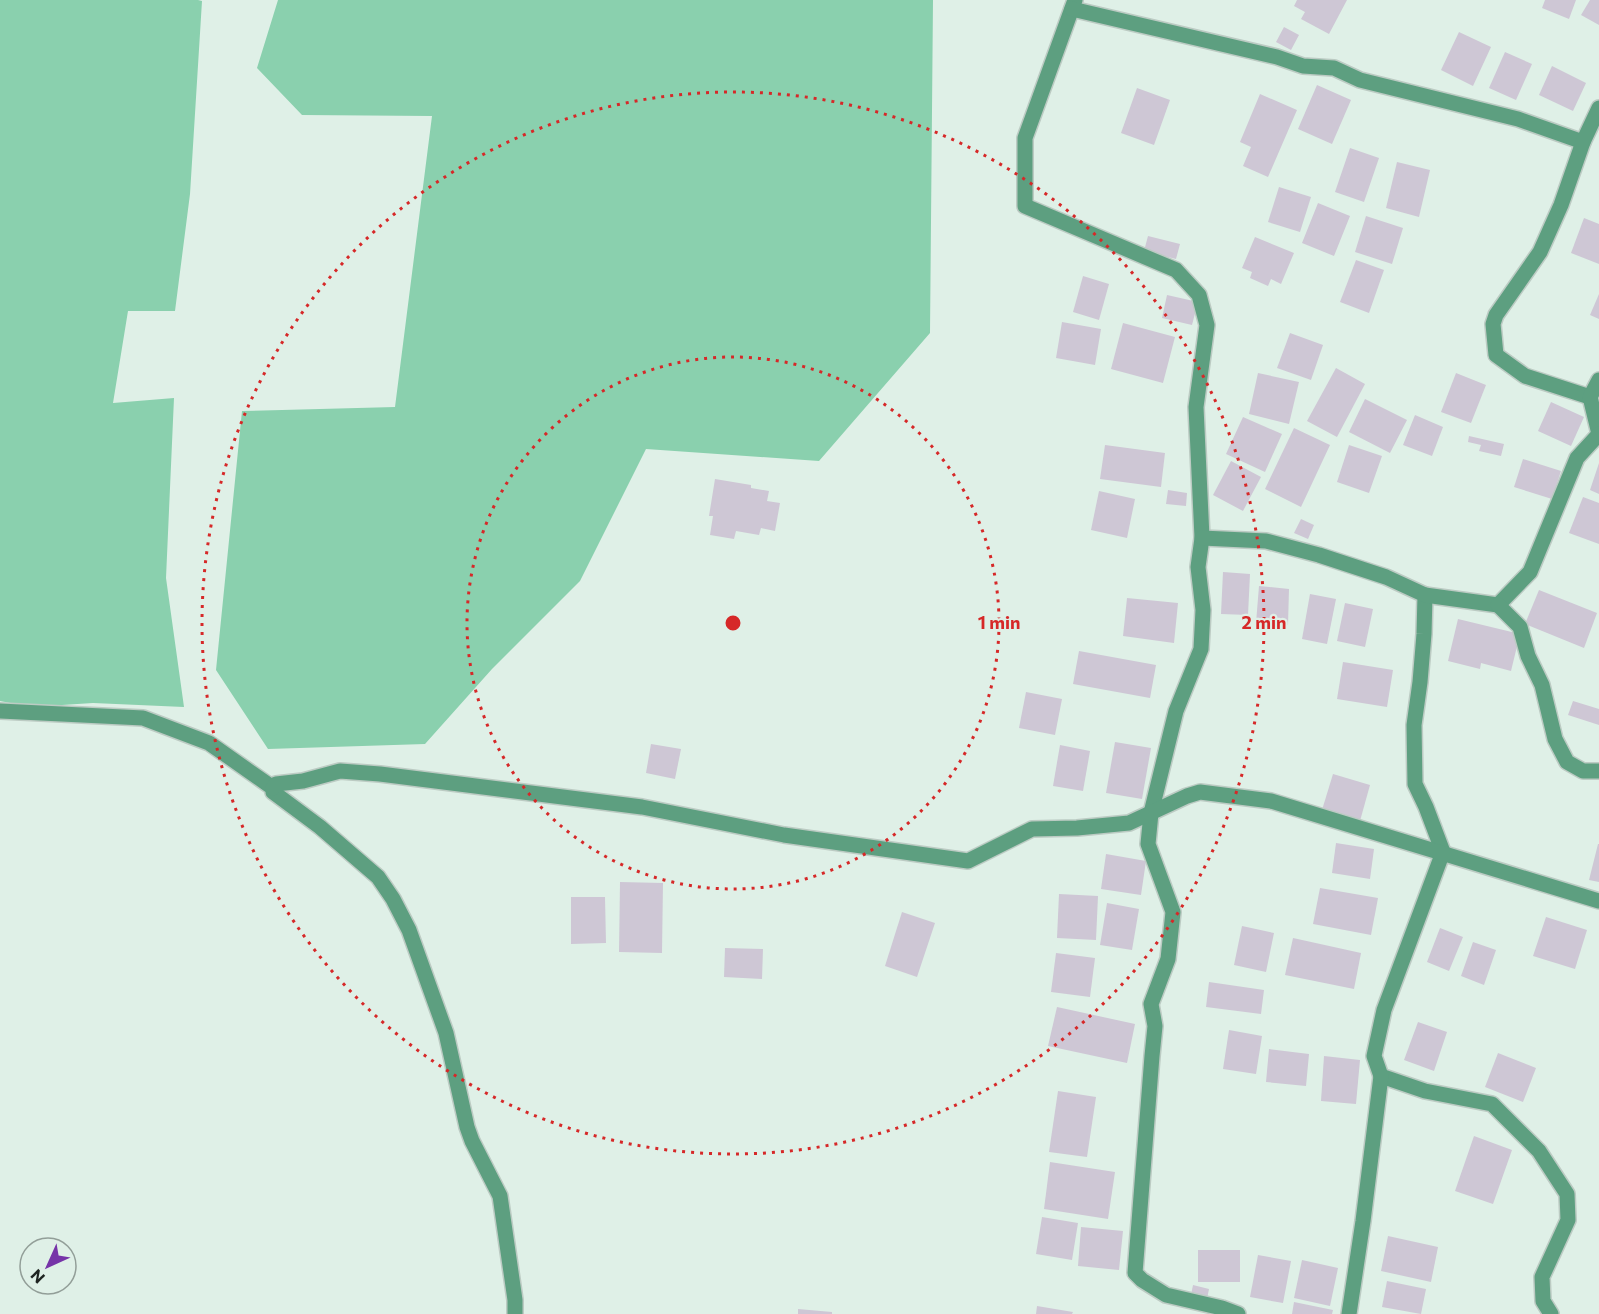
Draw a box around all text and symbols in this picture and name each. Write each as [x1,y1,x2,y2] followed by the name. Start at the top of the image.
[978,611,1020,633] text: 1 min
[1242,611,1286,633] text: 2 min
[723,613,743,633] centre of rings
[18,1236,78,1296] north arrow
[26,1266,48,1288] text: N

